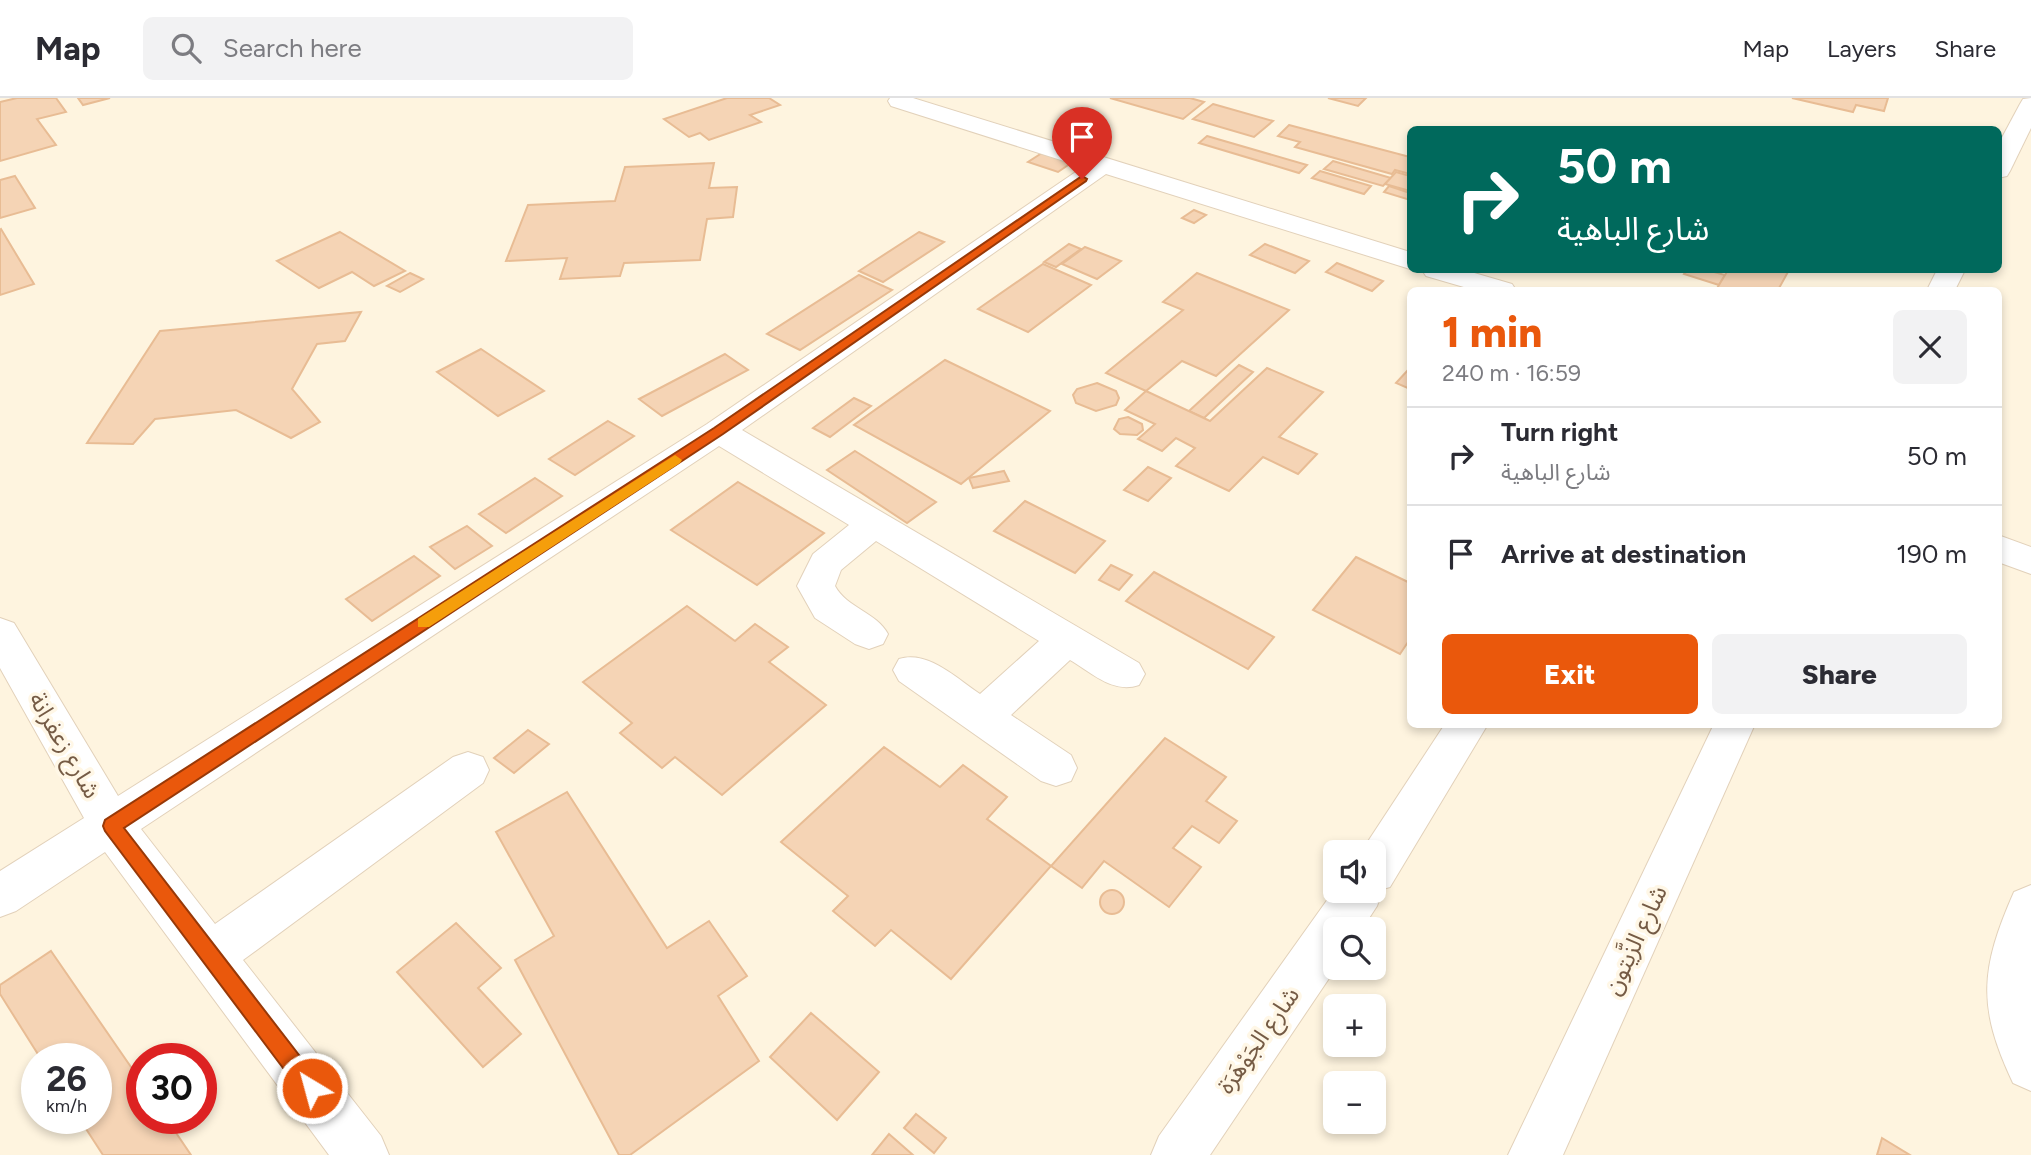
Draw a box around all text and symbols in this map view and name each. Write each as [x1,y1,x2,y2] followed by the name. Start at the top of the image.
[143,17,633,80] search box
[35,29,101,68] text: Map
[167,29,205,67] icon: search
[223,32,362,64] text: Search here
[1742,34,1789,63] text: Map
[1827,34,1896,63] text: Layers
[1934,34,1996,63] text: Share
[1052,107,1112,179] pin
[1063,118,1101,156] icon: arrive
[1557,136,1672,195] text: 50 m
[1442,154,1533,245] icon: right
[1557,210,1709,248] text: شارع الباهية
[1442,307,1542,358] text: 1 min
[1893,310,1967,384] button: close
[1442,359,1581,387] text: 240 m · 16:59
[1501,416,1618,448] text: Turn right
[1442,437,1480,475] icon: right
[1907,440,1967,472] text: 50 m
[1501,458,1611,486] text: شارع الباهية
[1442,535,1480,573] icon: arrive
[1501,538,1746,570] text: Arrive at destination
[1896,538,1967,570] text: 190 m
[1442,634,1698,714] button: Exit
[1712,634,1967,714] button: Share
[20,687,107,805] street label: شارع زعفرانة
[1323,840,1386,1134] map controls
[1323,840,1386,903] button: sound
[1595,880,1676,1001] street label: شارع الزَّيتون
[1323,917,1386,980] button: search
[1211,981,1308,1101] street label: شارع الجَوْهَرَة
[1323,994,1386,1057] button: +
[126,1043,217,1134] speed limit sign: 30
[275,1051,349,1125] position arrow
[46,1058,87,1100] text: 26
[1323,1071,1386,1134] button: −
[46,1095,87,1117] text: km/h

